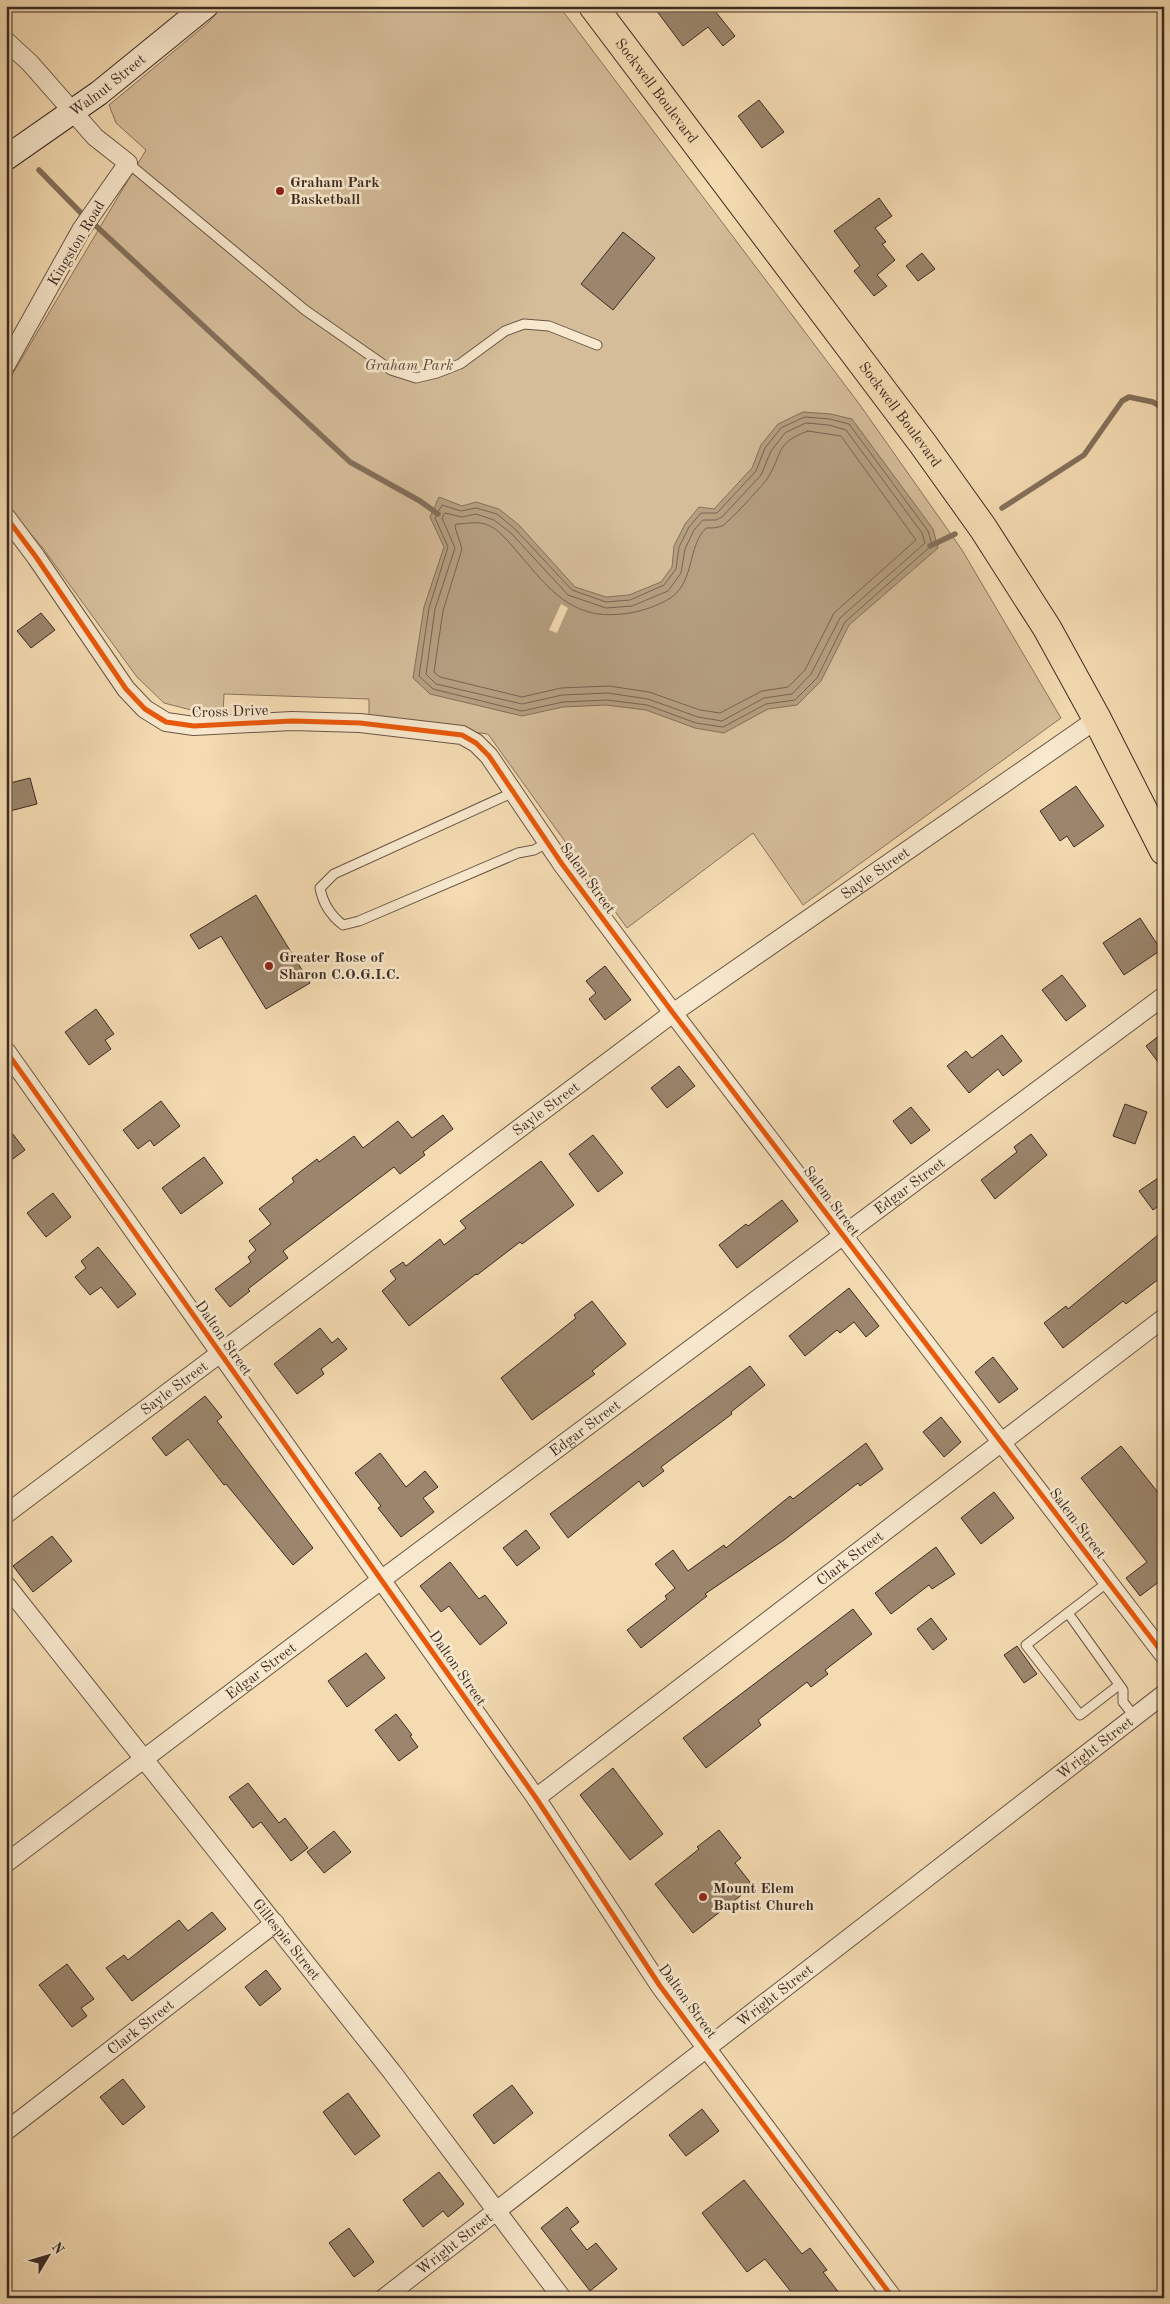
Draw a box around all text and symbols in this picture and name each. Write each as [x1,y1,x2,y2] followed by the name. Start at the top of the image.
[611,36,700,147] street label: Sockwell Boulevard
[67,52,149,120] street label: Walnut Street
[290,176,380,208] place label: Graham Park Basketball
[274,185,286,197] marker: Graham Park Basketball
[46,198,109,289] street label: Kingston Road
[365,359,453,374] park label: Graham Park
[855,360,943,471] street label: Sockwell Boulevard
[191,704,269,721] street label: Cross Drive
[556,841,617,917] street label: Salem Street
[839,845,913,903] street label: Sayle Street
[279,951,400,983] place label: Greater Rose of Sharon C.O.G.I.C.
[263,960,275,972] marker: Greater Rose of Sharon C.O.G.I.C.
[510,1080,583,1140] street label: Sayle Street
[872,1156,948,1218] street label: Edgar Street
[800,1164,862,1240] street label: Salem Street
[191,1299,254,1379] street label: Dalton Street
[139,1359,211,1419] street label: Sayle Street
[548,1398,624,1460] street label: Edgar Street
[1046,1486,1108,1562] street label: Salem Street
[815,1529,887,1589] street label: Clark Street
[425,1629,488,1709] street label: Dalton Street
[224,1641,300,1703] street label: Edgar Street
[1055,1715,1137,1783] street label: Wright Street
[713,1882,814,1914] place label: Mount Elem Baptist Church
[697,1891,709,1903] marker: Mount Elem Baptist Church
[249,1897,322,1984] street label: Gillespie Street
[655,1962,719,2042] street label: Dalton Street
[735,1963,816,2031] street label: Wright Street
[105,1998,177,2058] street label: Clark Street
[414,2211,496,2279] street label: Wright Street
[22,2232,72,2282] north arrow
[49,2240,66,2257] text: N

